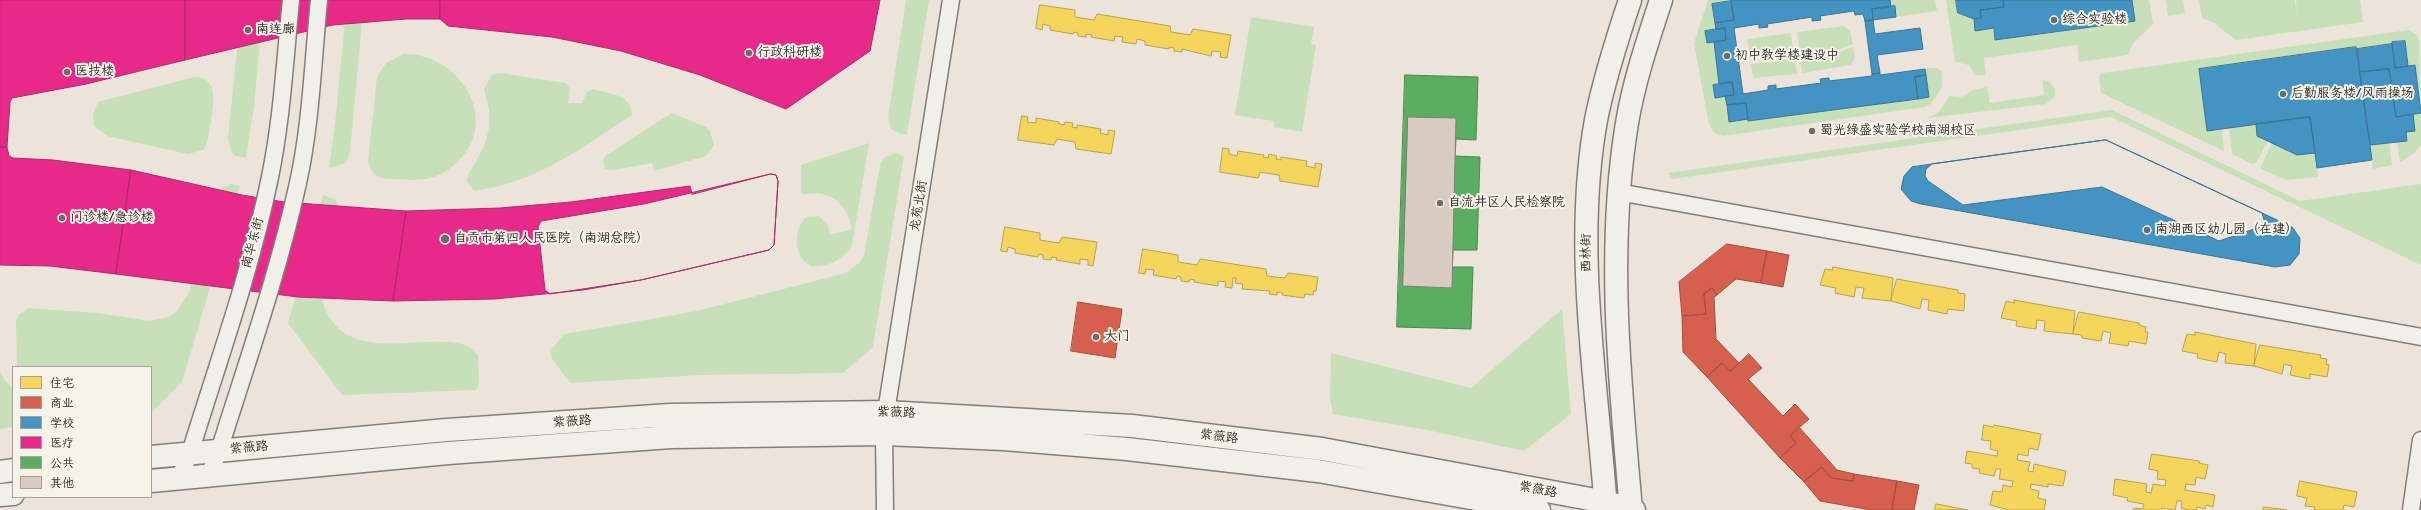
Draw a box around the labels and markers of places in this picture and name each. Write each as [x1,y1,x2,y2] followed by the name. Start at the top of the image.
[2062,12,2127,28] place label: 综合实验楼
[2049,15,2059,25] marker: 综合实验楼
[256,22,295,38] place label: 南连廊
[243,25,253,35] marker: 南连廊
[757,45,822,61] place label: 行政科研楼
[744,48,754,58] marker: 行政科研楼
[1735,48,1839,64] place label: 初中教学楼建设中
[1722,51,1732,61] marker: 初中教学楼建设中
[75,64,114,80] place label: 医技楼
[62,67,72,77] marker: 医技楼
[2291,86,2413,102] place label: 后勤服务楼/风雨操场
[2278,89,2288,99] marker: 后勤服务楼/风雨操场
[1820,123,1976,139] place label: 蜀光绿盛实验学校南湖校区
[1807,126,1817,136] marker: 蜀光绿盛实验学校南湖校区
[1448,195,1565,211] place label: 自流井区人民检察院
[1435,198,1445,208] marker: 自流井区人民检察院
[70,210,153,226] place label: 门诊楼/急诊楼
[57,213,67,223] marker: 门诊楼/急诊楼
[2155,222,2298,238] place label: 南湖西区幼儿园（在建）
[2142,225,2152,235] marker: 南湖西区幼儿园（在建）
[454,231,649,247] place label: 自贡市第四人民医院（南湖总院）
[439,233,451,245] marker: 自贡市第四人民医院（南湖总院）
[1104,329,1130,345] place label: 大门
[1091,332,1101,342] marker: 大门

